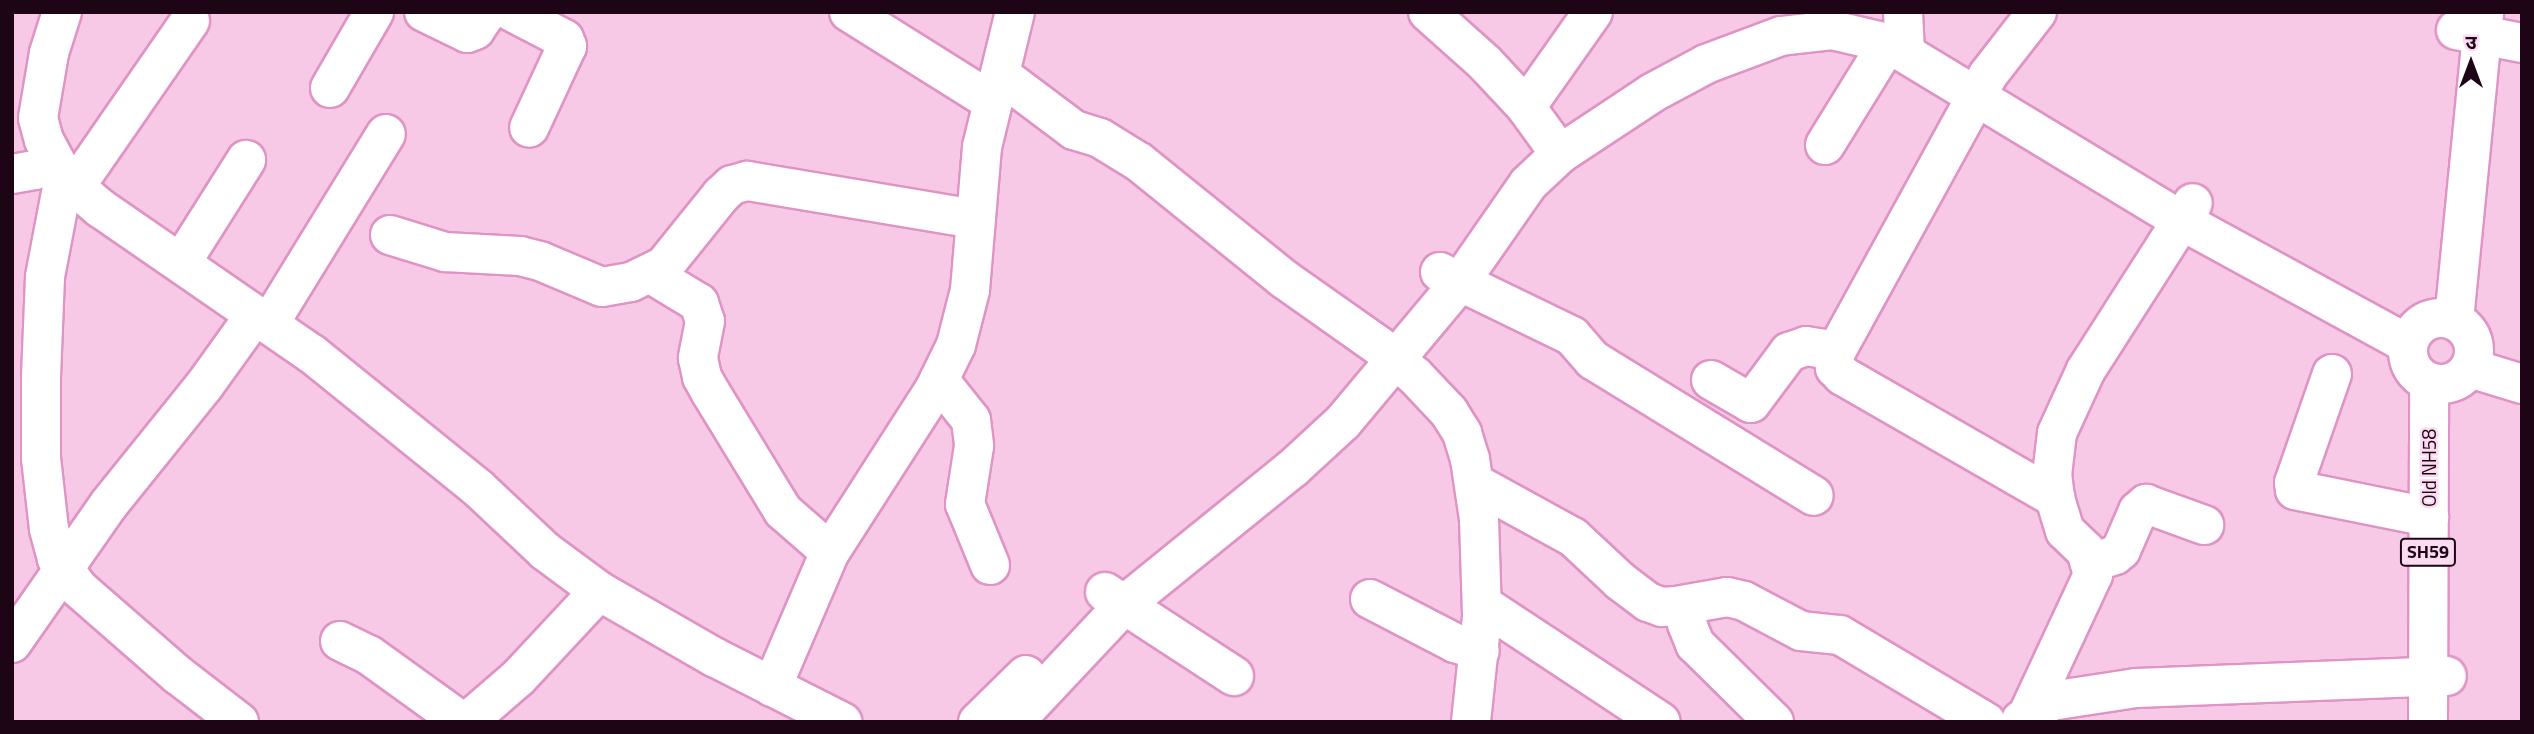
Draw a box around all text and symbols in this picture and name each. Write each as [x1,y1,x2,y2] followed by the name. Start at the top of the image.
[2465,27,2477,56] text: उ
[2436,28,2506,98] north arrow
[2418,429,2440,507] street label: Old NH58
[2398,538,2458,566] road number: SH59

